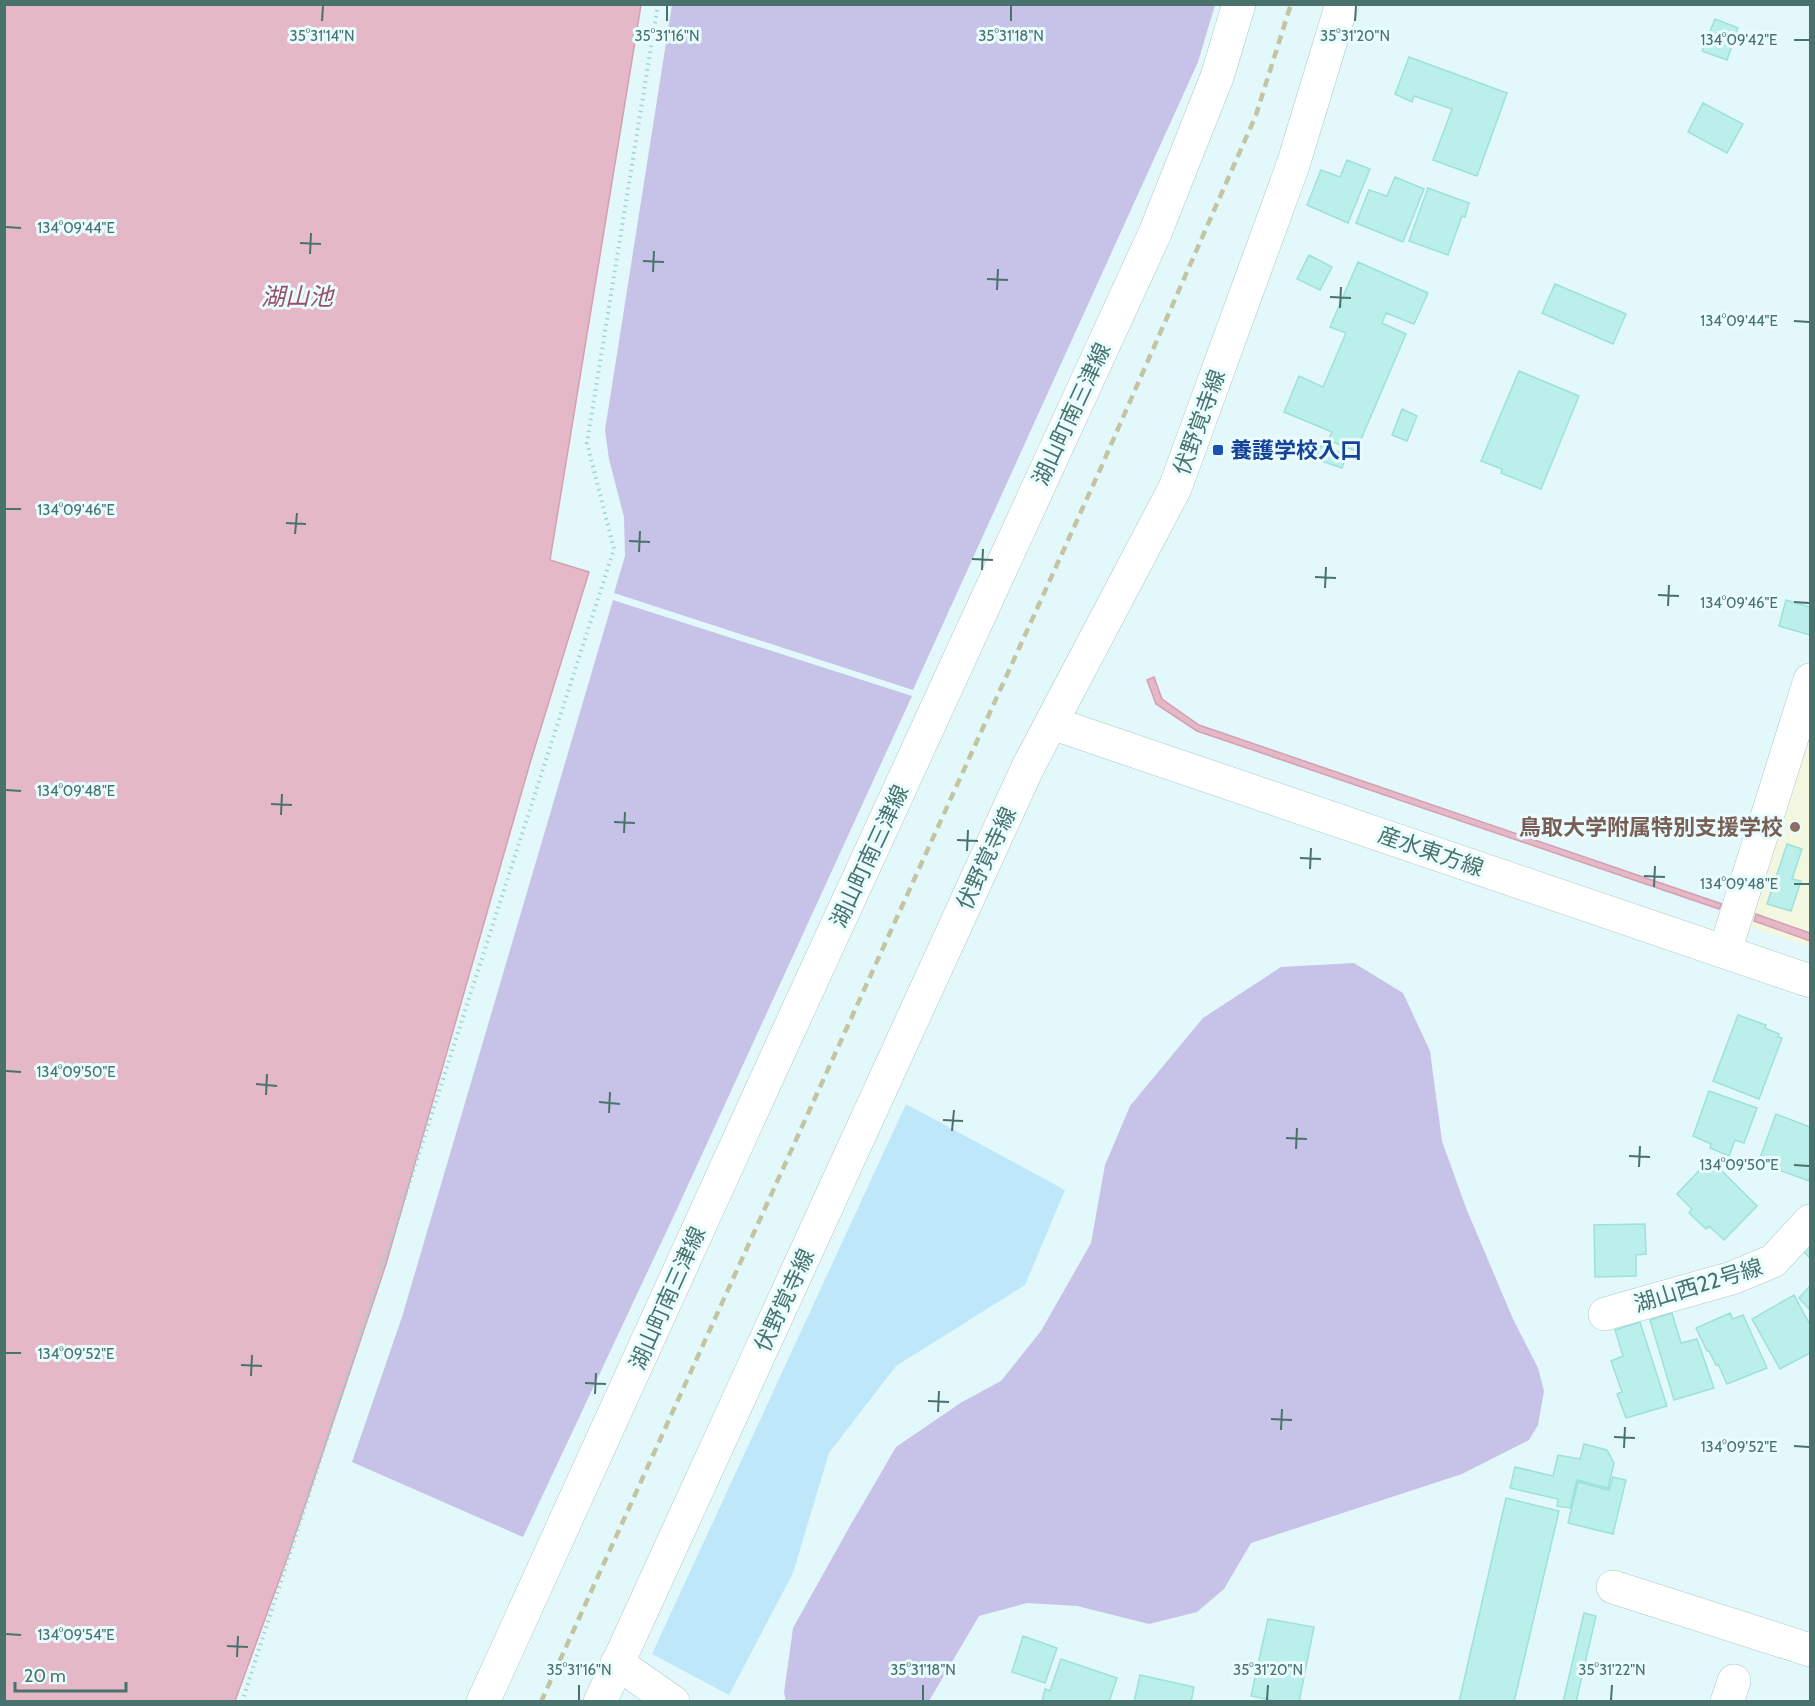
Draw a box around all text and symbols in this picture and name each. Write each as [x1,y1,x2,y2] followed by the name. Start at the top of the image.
[290,27,354,45] text: 35°31'14"N
[635,27,699,45] text: 35°31'16"N
[978,27,1044,45] text: 35°31'18"N
[1320,27,1390,45] text: 35°31'20"N
[1701,31,1777,49] text: 134°09'42"E
[37,219,115,237] text: 134°09'44"E
[261,282,335,311] water label: 湖山池
[1700,312,1778,330] text: 134°09'44"E
[1027,339,1116,490] street label: 湖山町南三津線
[1168,366,1231,478] street label: 伏野覚寺線
[1230,437,1362,464] place label: 養護学校入口
[1211,443,1225,457] marker: 養護学校入口
[37,501,115,519] text: 134°09'46"E
[1700,594,1778,612] text: 134°09'46"E
[825,781,914,932] street label: 湖山町南三津線
[37,782,115,800] text: 134°09'48"E
[951,803,1022,914] street label: 伏野覚寺線
[1519,814,1783,841] place label: 鳥取大学附属特別支援学校
[1788,820,1802,834] marker: 鳥取大学附属特別支援学校
[1374,821,1487,882] street label: 産水東方線
[1700,875,1778,893] text: 134°09'48"E
[36,1063,116,1081] text: 134°09'50"E
[1699,1156,1779,1174] text: 134°09'50"E
[624,1222,711,1374] street label: 湖山町南三津線
[749,1245,820,1356] street label: 伏野覚寺線
[1631,1253,1766,1318] street label: 湖山西22号線
[38,1345,114,1363] text: 134°09'52"E
[1701,1438,1777,1456] text: 134°09'52"E
[37,1626,115,1644] text: 134°09'54"E
[15,1655,126,1693] scale bar
[547,1661,611,1679] text: 35°31'16"N
[890,1661,956,1679] text: 35°31'18"N
[1233,1661,1303,1679] text: 35°31'20"N
[1578,1661,1646,1679] text: 35°31'22"N
[24,1665,66,1687] text: 20 m

